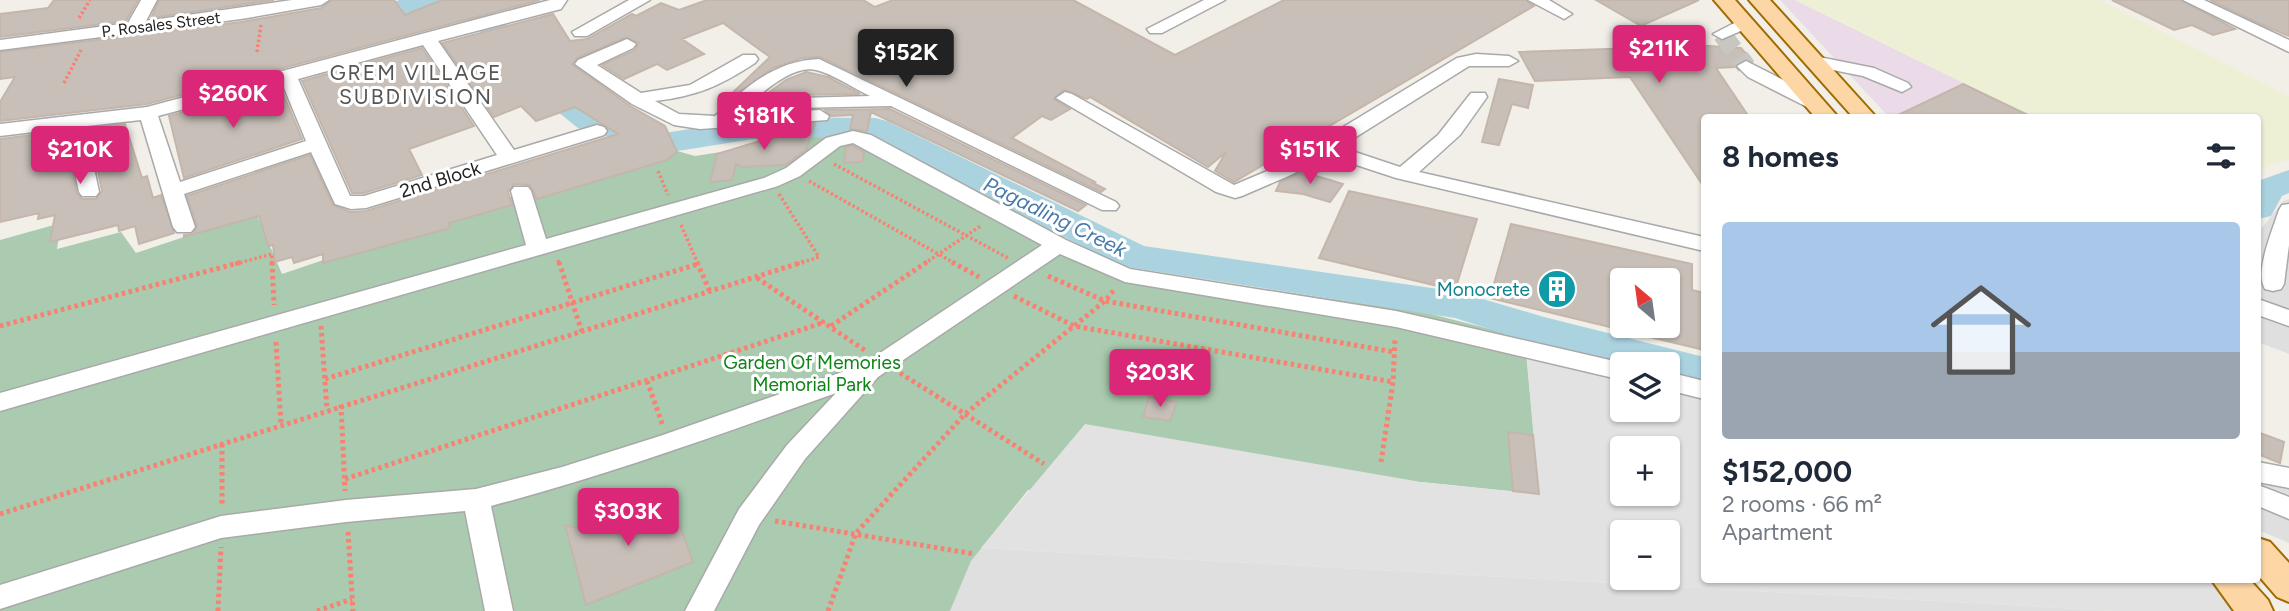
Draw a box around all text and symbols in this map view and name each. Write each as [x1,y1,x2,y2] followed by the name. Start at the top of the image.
[100,8,222,41] street label: P. Rosales Street
[1610,25,1708,85] pin: $211K
[857,29,955,89] pin: $152K
[1629,34,1689,62] text: $211K
[874,38,938,66] text: $152K
[330,60,502,109] district label: GREM VILLAGE SUBDIVISION
[184,71,282,130] pin: $260K
[198,79,268,107] text: $260K
[715,92,813,152] pin: $181K
[733,101,795,129] text: $181K
[31,127,129,186] pin: $210K
[1261,127,1359,186] pin: $151K
[47,135,113,163] text: $210K
[1280,135,1340,163] text: $151K
[2202,137,2240,175] icon: filters
[1722,138,1839,175] text: 8 homes
[397,156,484,203] street label: 2nd Block
[980,171,1131,262] water label: Pagadling Creek
[1918,267,2044,393] icon: home
[1536,268,1578,310] building icon: Monocrete
[1610,268,1680,338] north arrow
[1610,268,1680,590] map controls
[1437,278,1530,301] place label: Monocrete
[1111,350,1209,409] pin: $203K
[723,351,901,396] park label: Garden Of Memories Memorial Park
[1610,352,1680,422] button: layers
[1125,358,1195,386] text: $203K
[1610,436,1680,506] button: +
[1722,453,1852,490] text: $152,000
[579,489,677,548] pin: $303K
[1722,490,1882,518] text: 2 rooms · 66 m²
[594,497,662,525] text: $303K
[1722,518,1833,546] text: Apartment
[1610,520,1680,590] button: −

